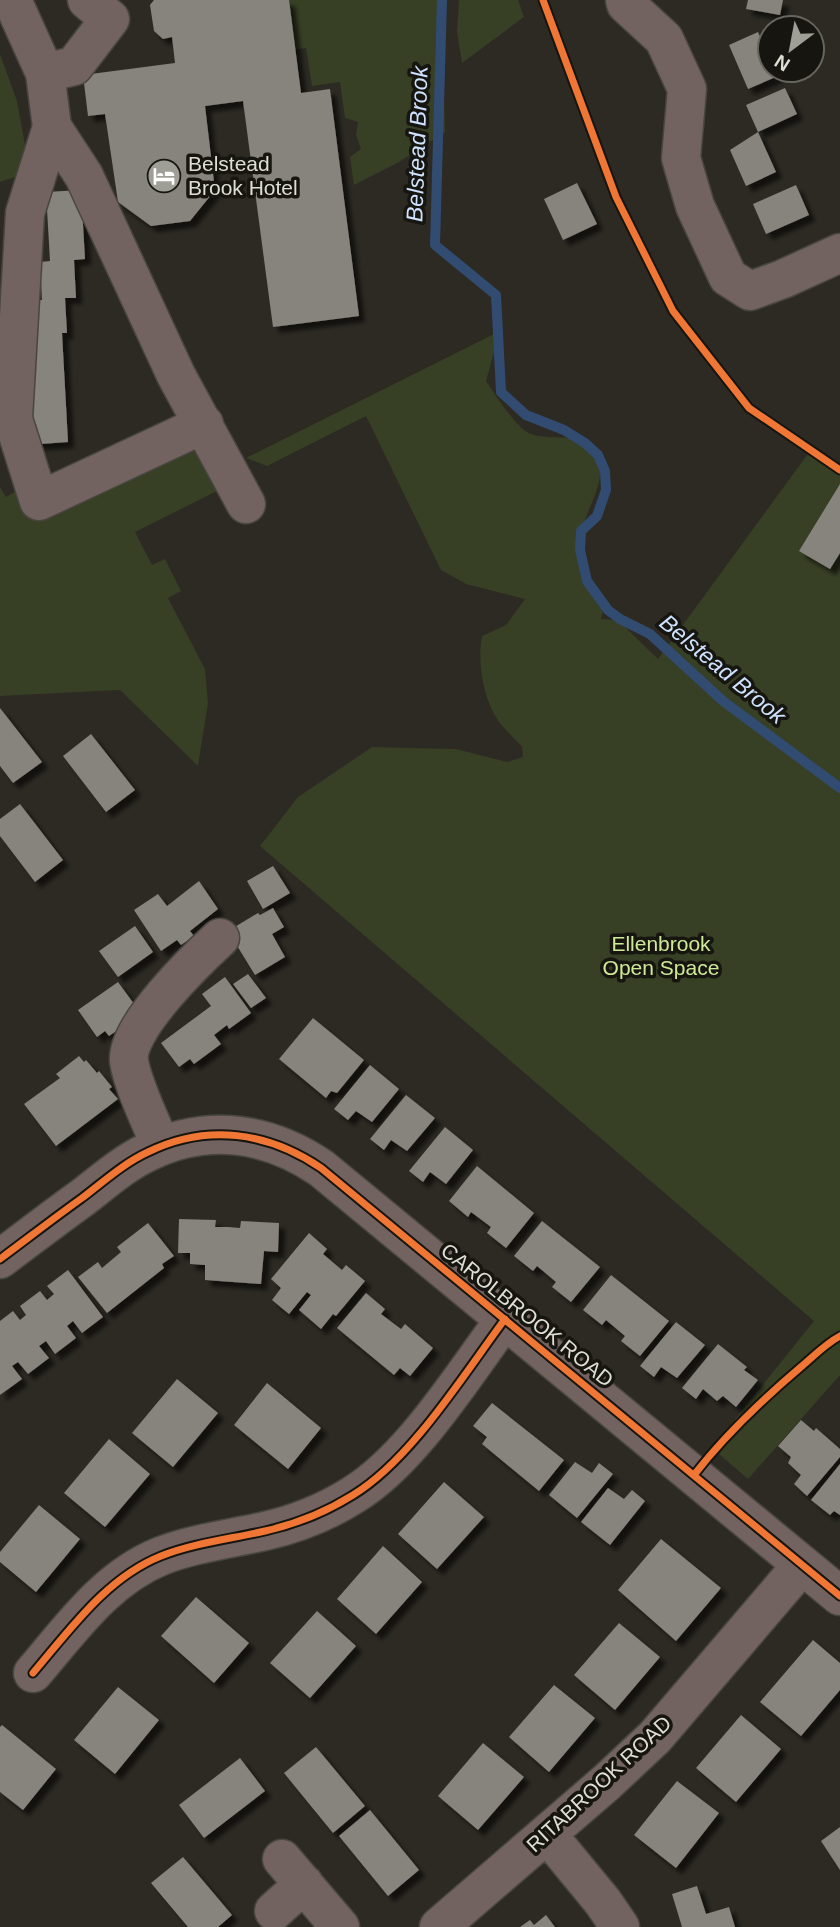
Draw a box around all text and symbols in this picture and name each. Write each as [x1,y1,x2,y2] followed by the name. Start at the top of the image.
[756,14,826,84] north arrow
[771,50,794,76] text: N
[401,64,433,222] water label: Belstead Brook
[188,152,298,199] place label: Belstead Brook Hotel
[145,157,183,195] hotel icon: Belstead Brook Hotel
[655,609,792,730] water label: Belstead Brook
[603,932,719,979] park label: Ellenbrook Open Space
[437,1238,618,1391] street label: CAROLBROOK ROAD
[522,1711,675,1856] street label: RITABROOK ROAD

